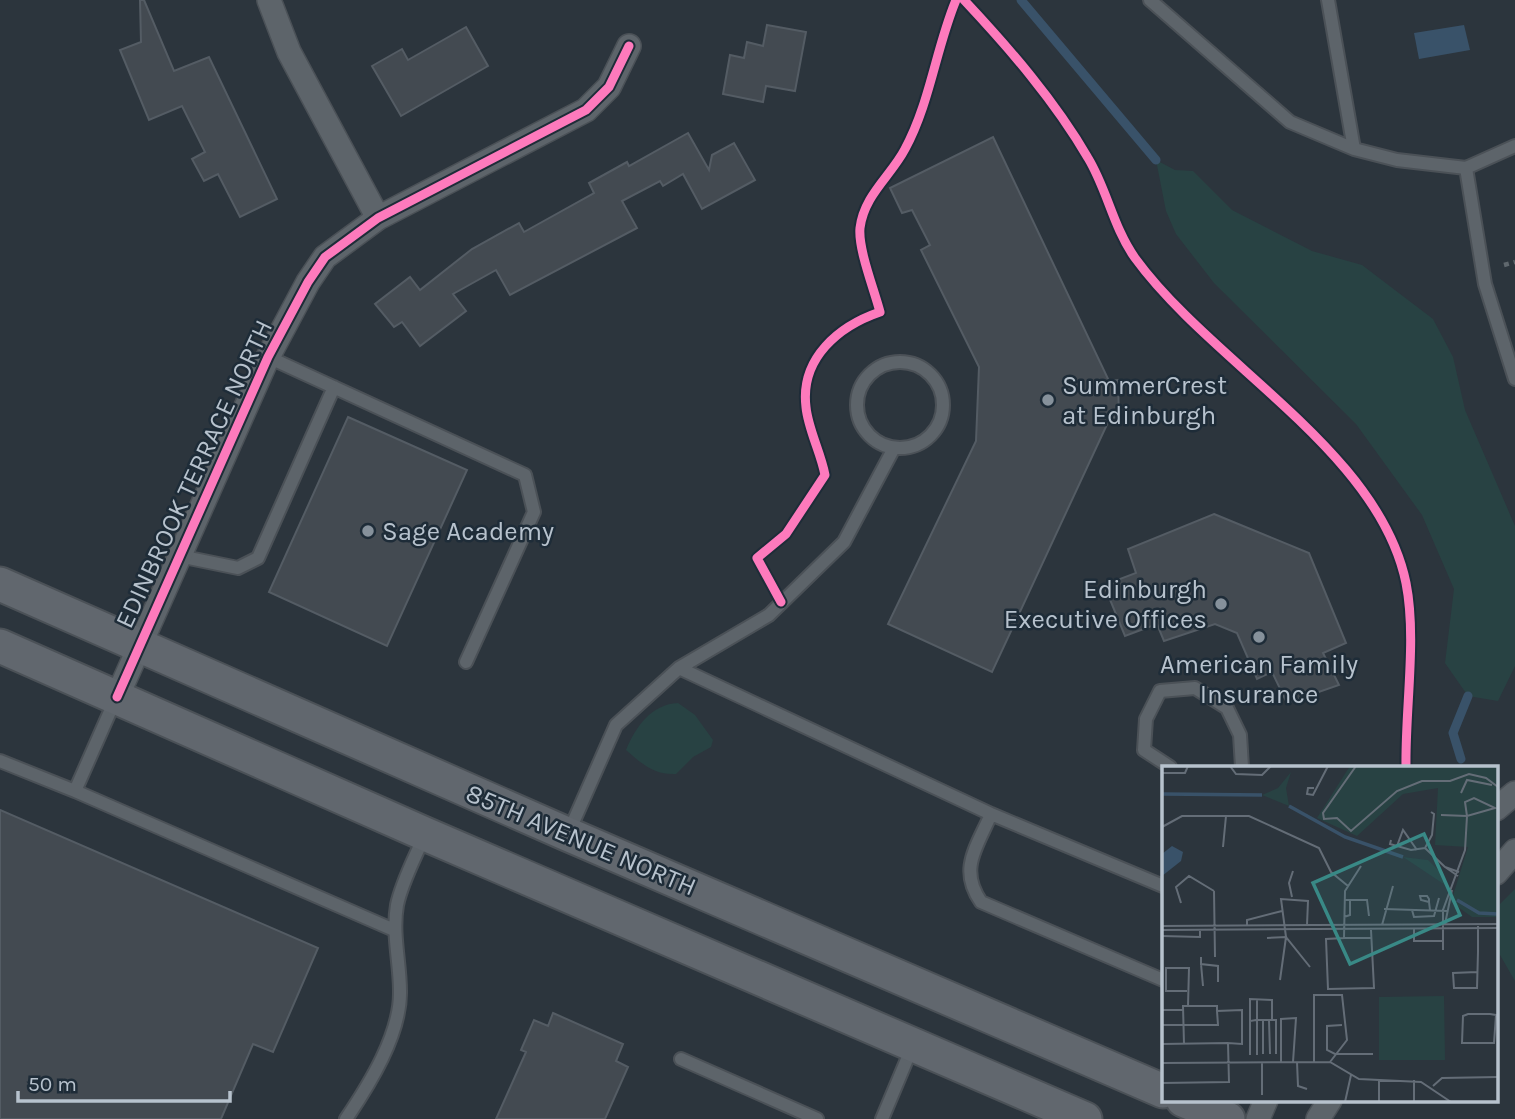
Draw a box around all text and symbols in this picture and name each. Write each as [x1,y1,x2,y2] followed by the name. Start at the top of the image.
[109,315,279,633] street label: EDINBROOK TERRACE NORTH
[1062,370,1227,431] place label: SummerCrest at Edinburgh
[1040,392,1056,408] marker: SummerCrest at Edinburgh
[382,516,554,547] place label: Sage Academy
[360,523,376,539] marker: Sage Academy
[1004,574,1207,635] place label: Edinburgh Executive Offices
[1213,596,1229,612] marker: Edinburgh Executive Offices
[1251,629,1267,645] marker: American Family Insurance
[1160,649,1358,710] place label: American Family Insurance
[1162,766,1498,1102] inset map
[461,777,701,903] street label: 85TH AVENUE NORTH
[18,1060,229,1104] scale bar
[28,1072,77,1096] text: 50 m

